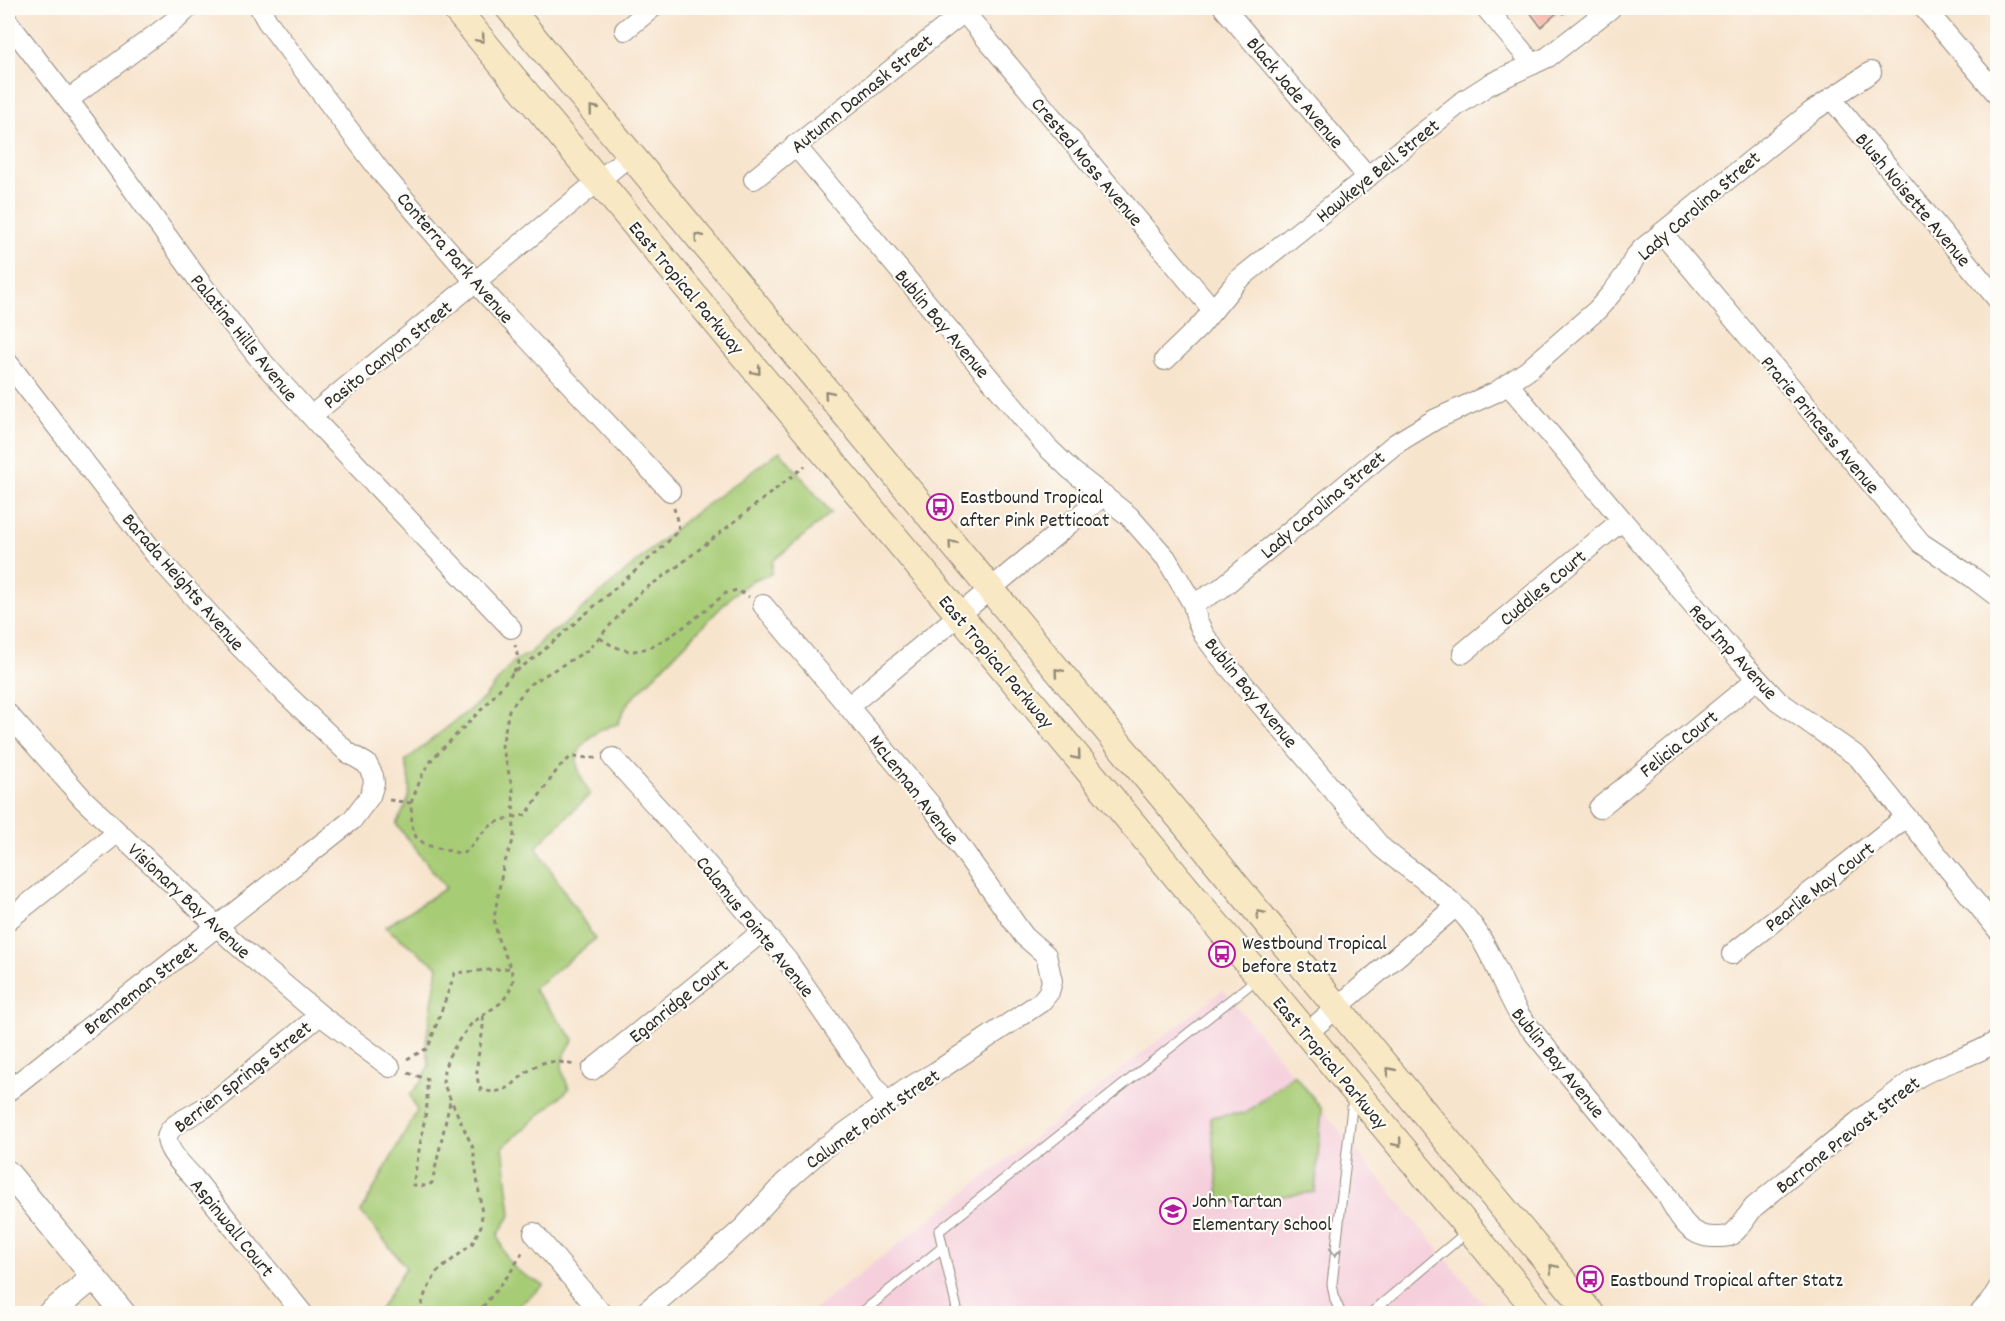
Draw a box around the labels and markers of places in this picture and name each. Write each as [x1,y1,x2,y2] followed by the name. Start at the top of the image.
[960,485,1109,536] place label: Eastbound Tropical after Pink Petticoat
[925,492,955,522] bus stop icon: Eastbound Tropical after Pink Petticoat
[1242,931,1387,982] place label: Westbound Tropical before Statz
[1207,939,1237,969] bus stop icon: Westbound Tropical before Statz
[1192,1189,1332,1240] place label: John Tartan Elementary School
[1158,1196,1188,1226] school or university icon: John Tartan Elementary School
[1575,1264,1605,1294] bus stop icon: Eastbound Tropical after Statz
[1610,1268,1843,1296] place label: Eastbound Tropical after Statz

